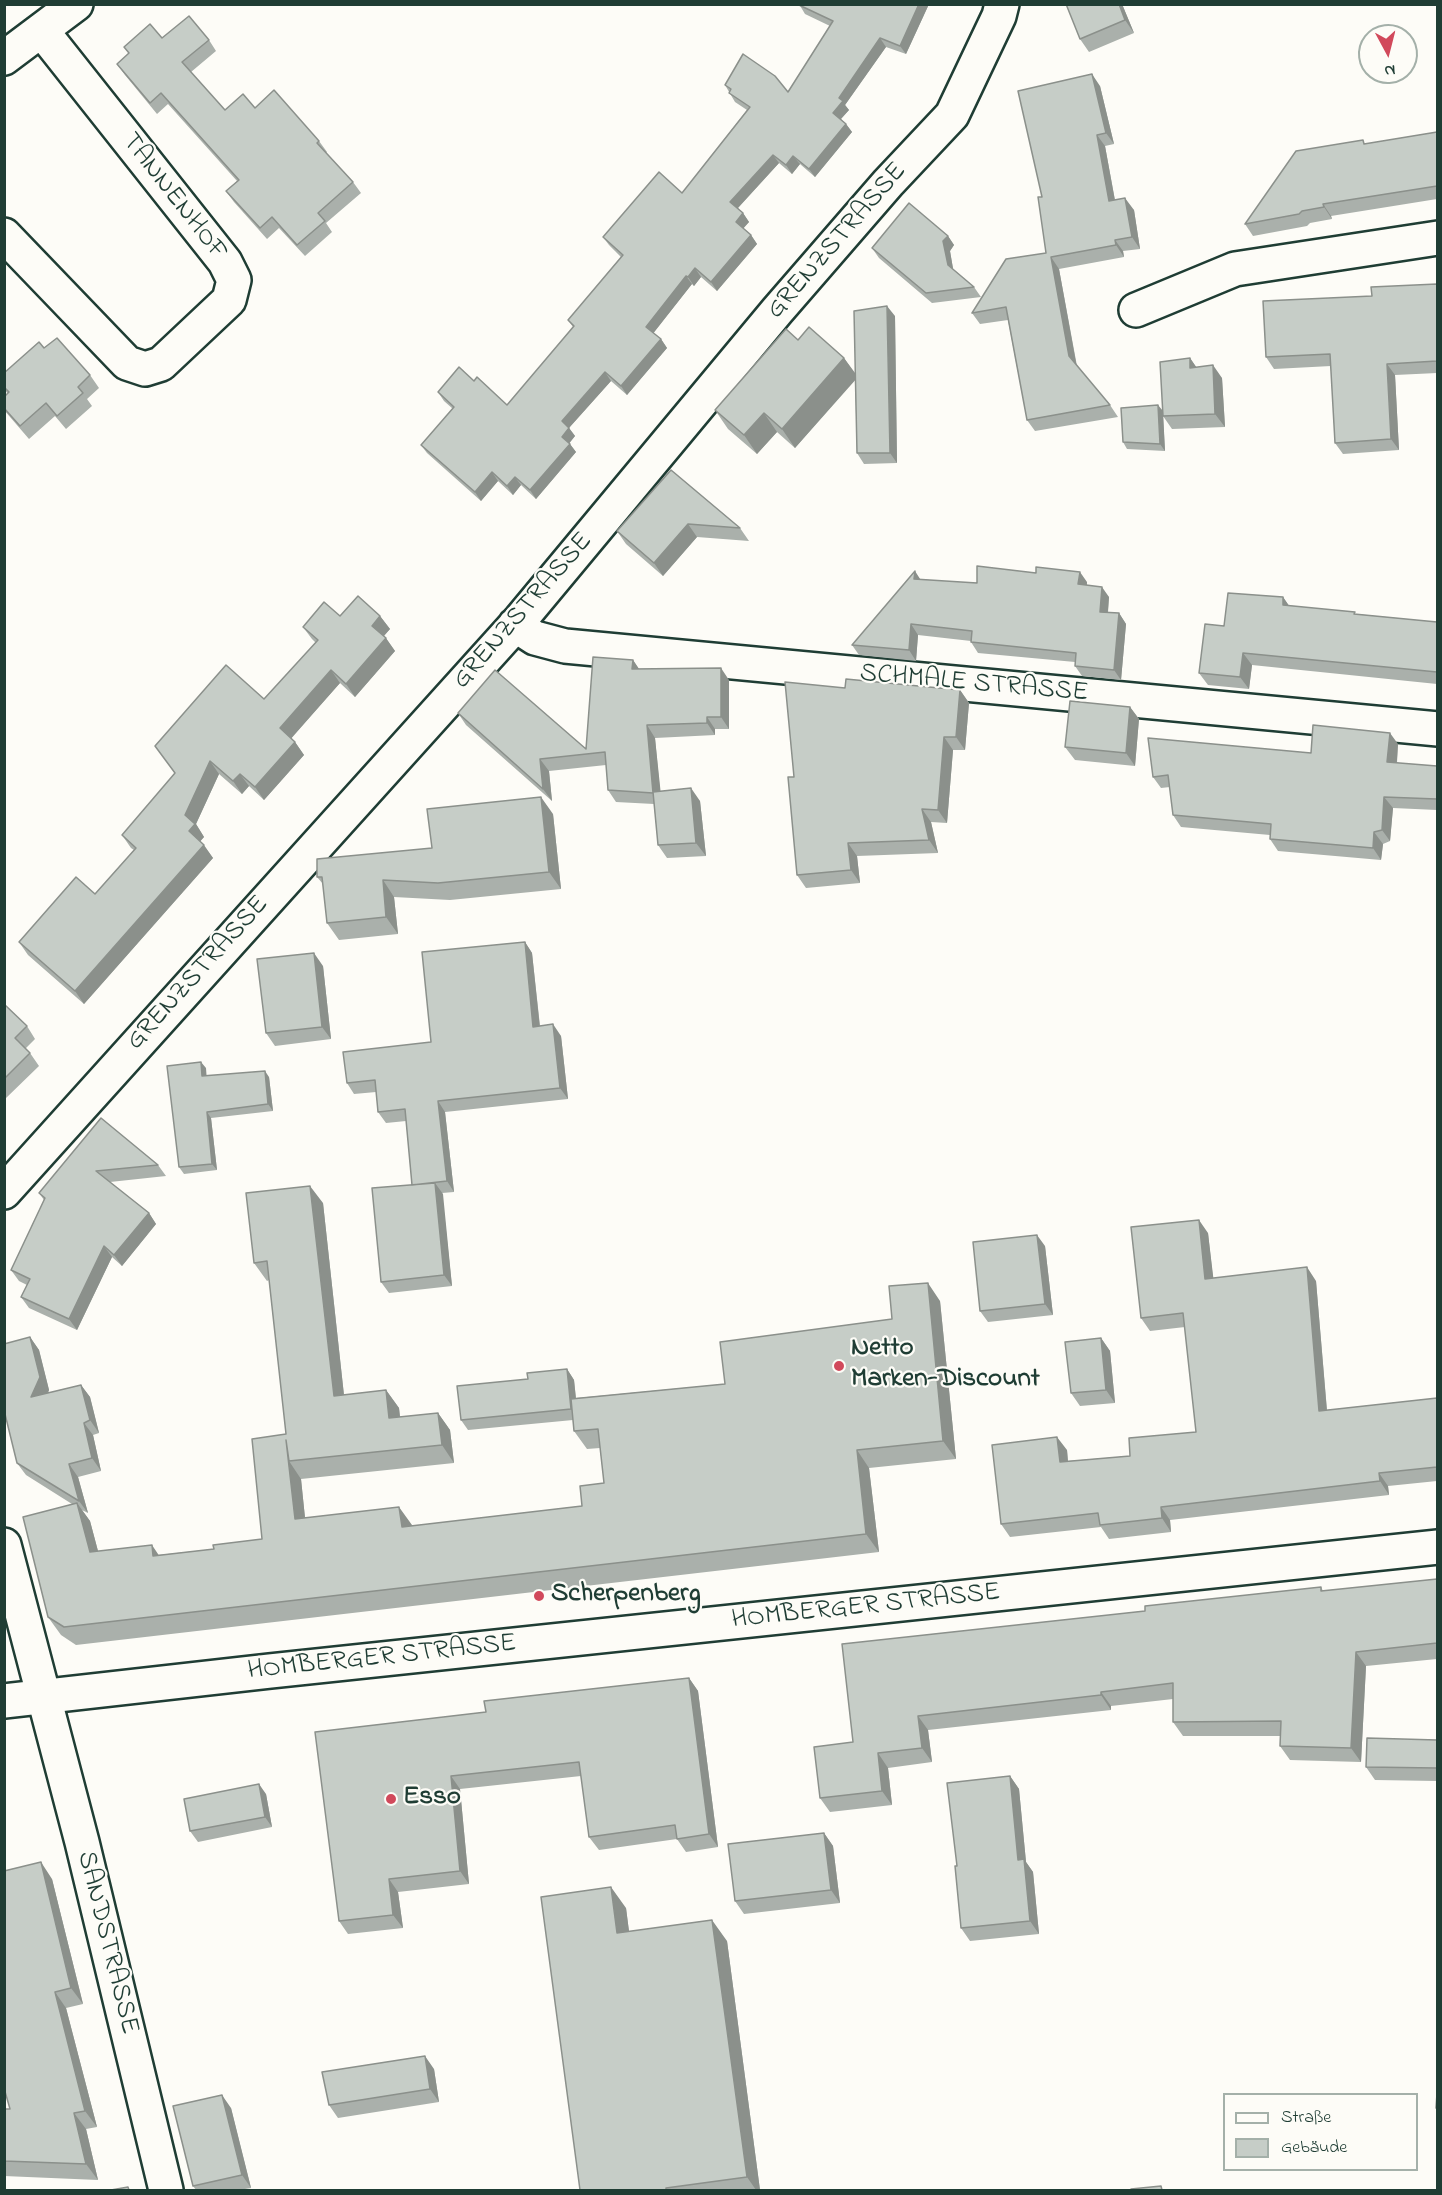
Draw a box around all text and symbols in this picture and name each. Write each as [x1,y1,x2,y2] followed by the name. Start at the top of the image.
[1358,24,1418,84] north arrow
[1383,57,1397,82] text: N
[113,128,233,268] street label: TANNENHOF
[761,157,915,327] street label: GRENZSTRASSE
[447,527,601,697] street label: GRENZSTRASSE
[858,659,1090,711] street label: SCHMALE STRASSE
[121,890,277,1058] street label: GRENZSTRASSE
[851,1334,1040,1397] place label: Netto Marken-Discount
[832,1359,846,1373] marker: Netto Marken-Discount
[730,1578,1002,1638] street label: HOMBERGER STRASSE
[551,1580,701,1612] place label: Scherpenberg
[532,1589,546,1603] marker: Scherpenberg
[246,1629,518,1689] street label: HOMBERGER STRASSE
[403,1783,461,1815] place label: Esso
[384,1792,398,1806] marker: Esso
[68,1848,144,2038] street label: SANDSTRASSE
[1223,2093,1418,2171] legend
[1281,2105,1331,2131] text: Straße
[1281,2135,1347,2161] text: Gebäude

